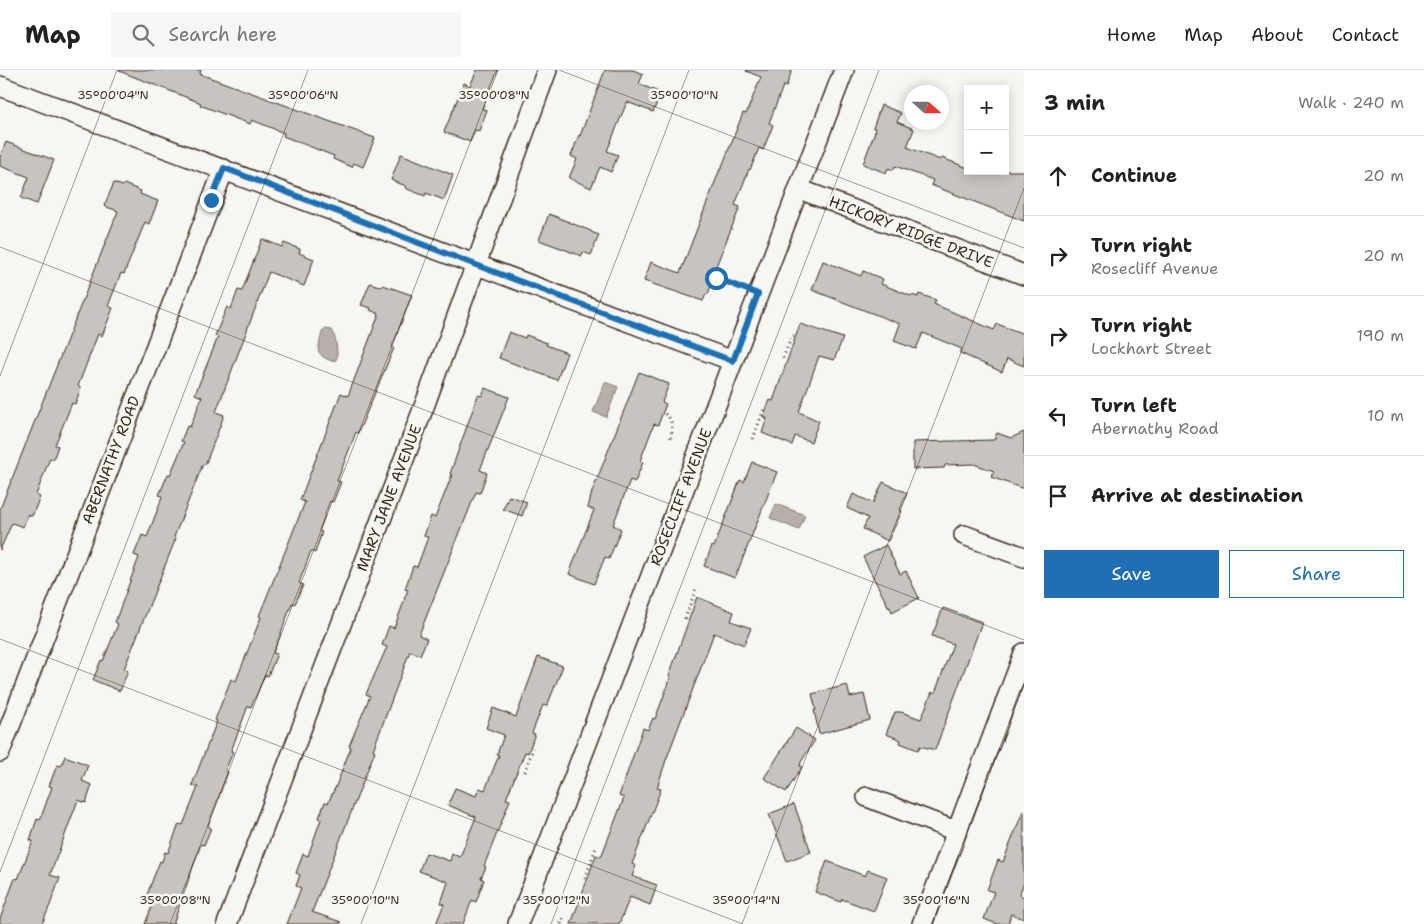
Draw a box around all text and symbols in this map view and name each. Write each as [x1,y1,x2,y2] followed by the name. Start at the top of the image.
[111,12,461,57] search box
[25,19,81,51] text: Map
[129,21,157,49] icon: search
[169,22,277,47] text: Search here
[1107,23,1156,47] text: Home
[1184,23,1223,47] text: Map
[1251,23,1304,47] text: About
[1332,23,1399,47] text: Contact
[904,85,949,130] north arrow
[964,85,1009,175] map controls
[964,85,1009,130] button: +
[77,87,149,103] text: 35°00'04"N
[268,87,338,103] text: 35°00'06"N
[458,87,530,103] text: 35°00'08"N
[650,87,718,103] text: 35°00'10"N
[1044,89,1105,117] text: 3 min
[1298,92,1404,113] text: Walk · 240 m
[964,130,1009,175] button: −
[1044,162,1072,190] icon: ahead
[1091,163,1177,188] text: Continue
[1363,165,1404,186] text: 20 m
[200,189,223,212] route end
[826,191,996,273] street label: HICKORY RIDGE DRIVE
[1091,233,1192,258] text: Turn right
[1044,242,1072,270] icon: right
[1363,245,1404,266] text: 20 m
[1091,258,1218,279] text: Rosecliff Avenue
[705,267,728,290] route start
[1091,313,1192,338] text: Turn right
[1044,322,1072,350] icon: right
[1357,325,1404,346] text: 190 m
[1091,338,1212,359] text: Lockhart Street
[77,393,145,527] street label: ABERNATHY ROAD
[1091,393,1177,418] text: Turn left
[1044,402,1072,430] icon: left
[1367,405,1404,426] text: 10 m
[1091,418,1219,439] text: Abernathy Road
[352,422,426,574] street label: MARY JANE AVENUE
[646,425,716,569] street label: ROSECLIFF AVENUE
[1044,482,1072,510] icon: arrive
[1091,483,1303,508] text: Arrive at destination
[1044,550,1219,598] button: Save
[1229,550,1404,598] button: Share
[139,892,211,908] text: 35°00'08"N
[331,892,399,908] text: 35°00'10"N
[522,892,590,908] text: 35°00'12"N
[712,892,780,908] text: 35°00'14"N
[902,892,970,908] text: 35°00'16"N

